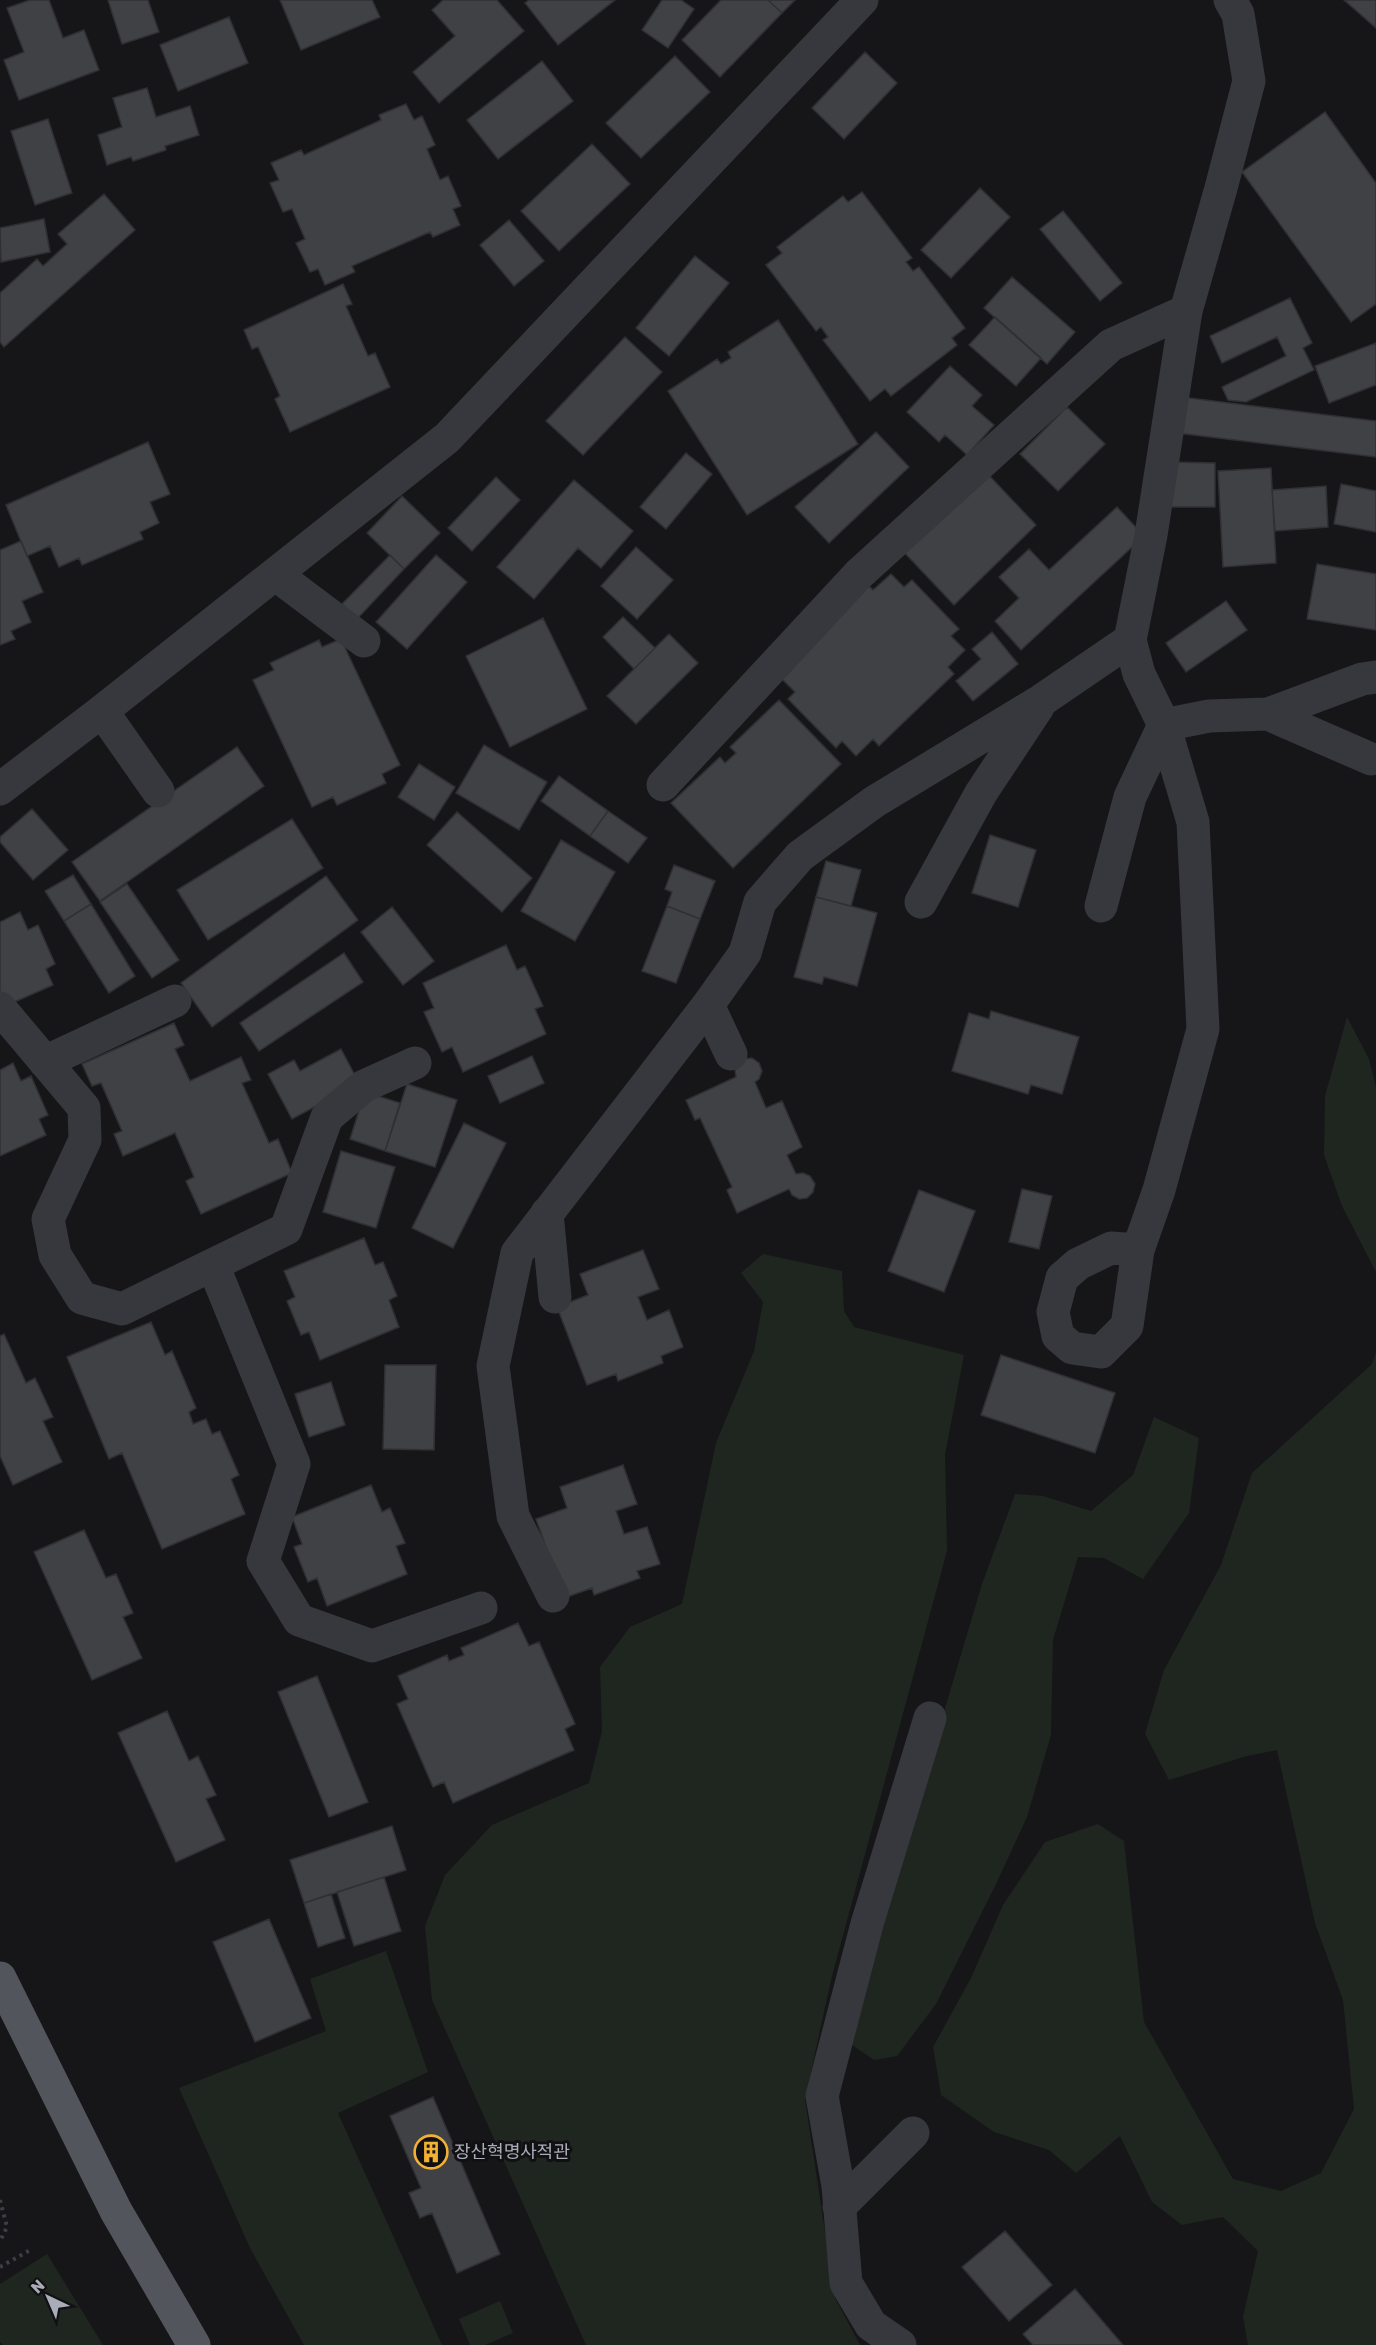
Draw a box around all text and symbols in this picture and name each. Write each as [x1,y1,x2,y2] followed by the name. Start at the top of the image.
[413,2134,449,2170] building icon: 장산혁명사적관
[454,2141,570,2163] place label: 장산혁명사적관
[18,2267,78,2327] north arrow
[27,2276,49,2297] text: N

